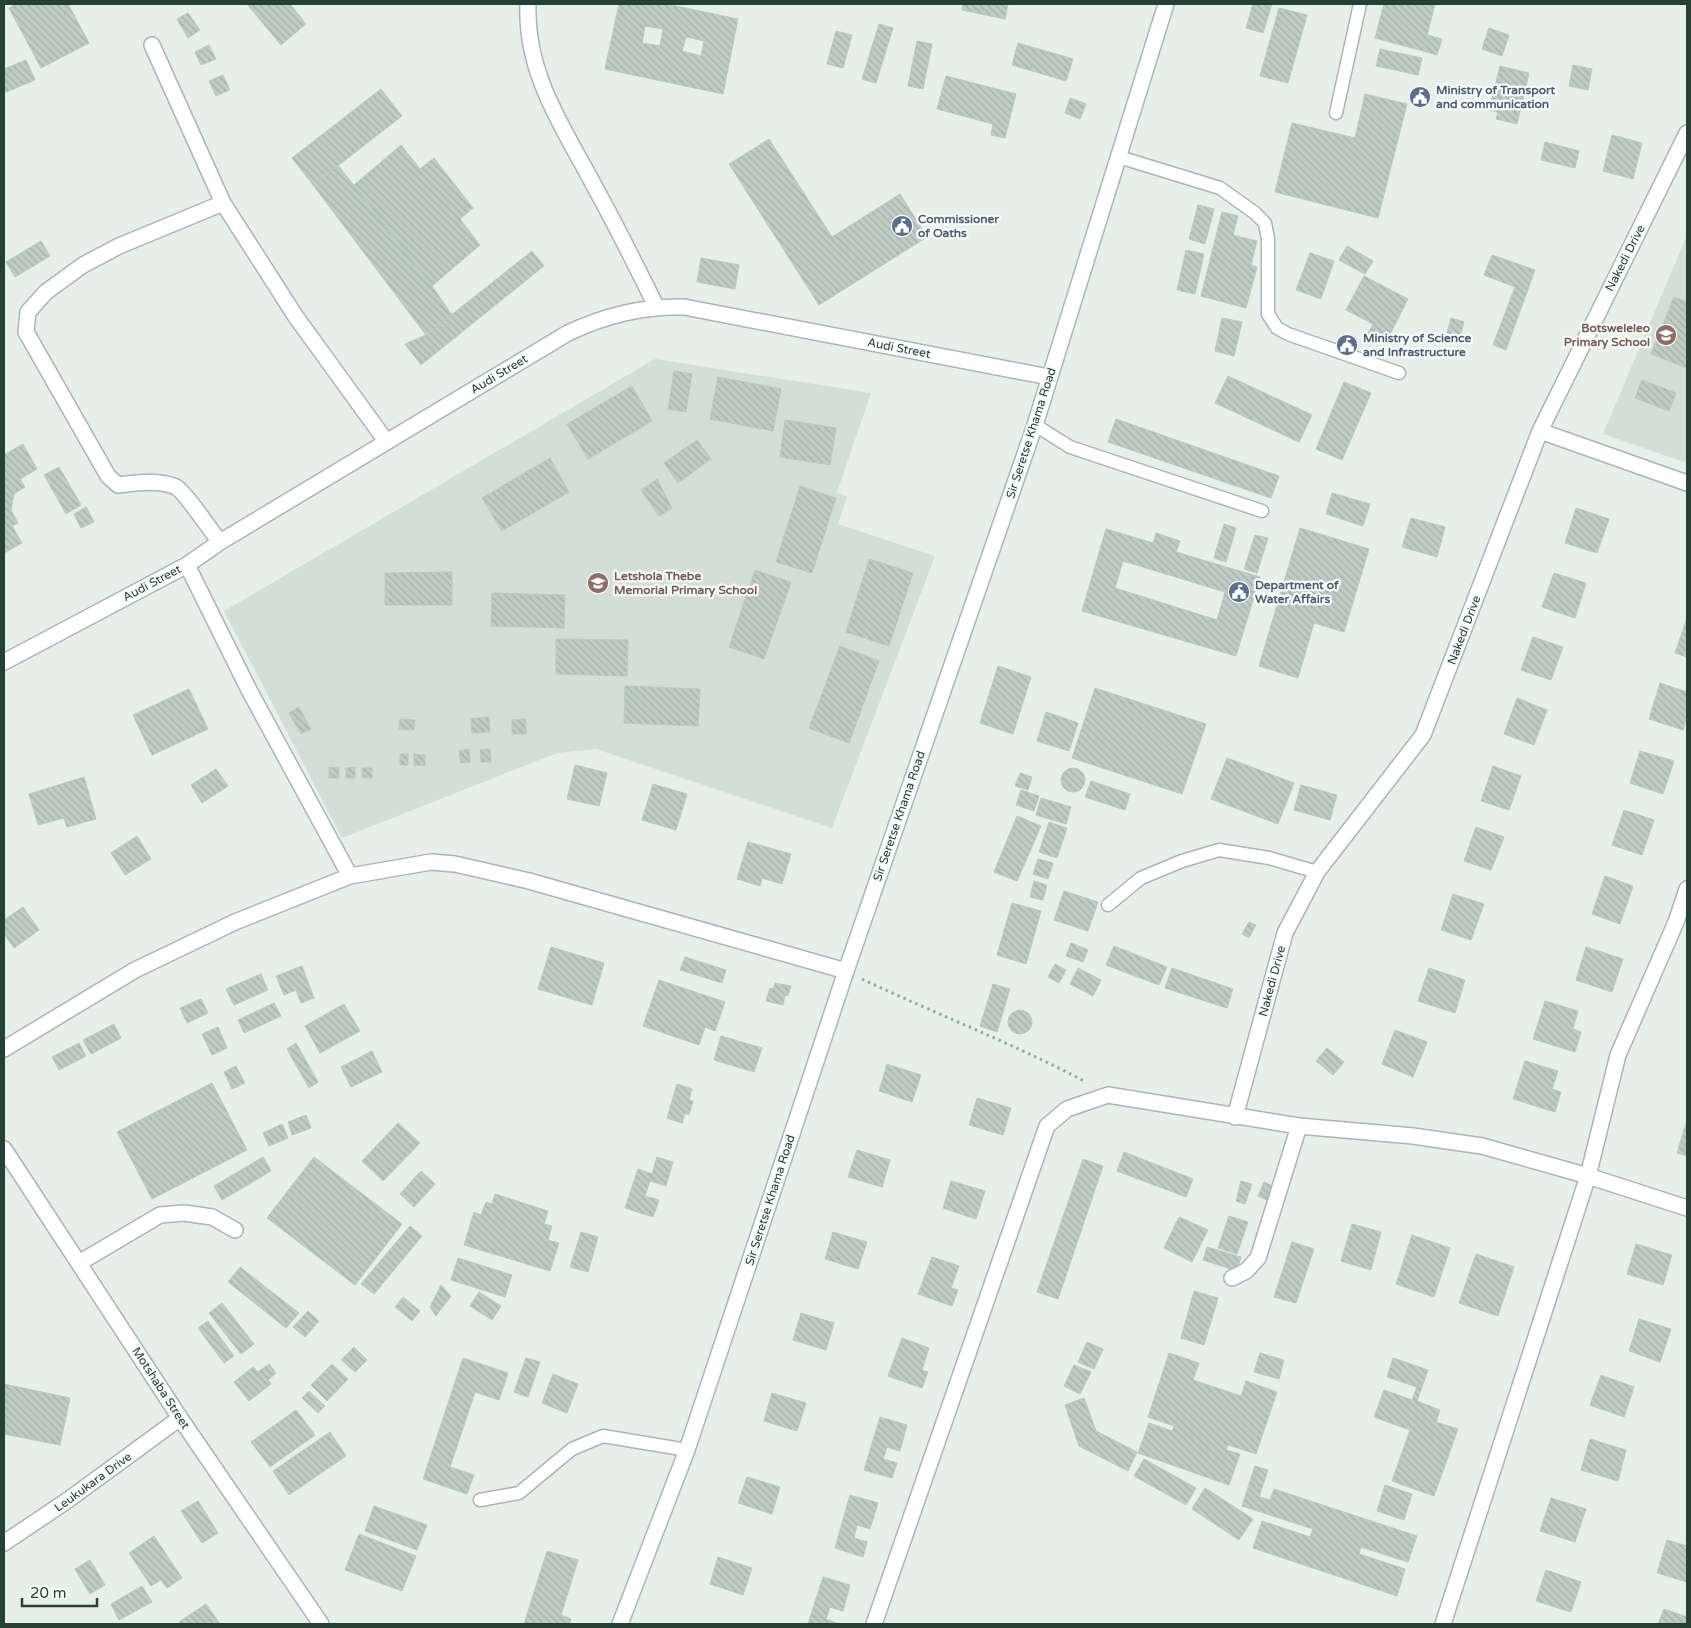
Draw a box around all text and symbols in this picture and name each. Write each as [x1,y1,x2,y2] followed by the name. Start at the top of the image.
[1436,83,1556,111] place label: Ministry of Transport and communication
[1408,85,1432,109] public building icon: Ministry of Transport and communication
[918,212,999,240] place label: Commissioner of Oaths
[890,214,914,238] public building icon: Commissioner of Oaths
[1602,222,1648,294] street label: Nakedi Drive
[1564,321,1650,350] place label: Botsweleleo Primary School
[1654,323,1678,347] school or university icon: Botsweleleo Primary School
[1363,331,1471,359] place label: Ministry of Science and Infrastructure
[1335,333,1359,357] public building icon: Ministry of Science and Infrastructure
[866,335,932,361] street label: Audi Street
[468,351,530,397] street label: Audi Street
[1003,366,1059,500] street label: Sir Seretse Khama Road
[120,562,184,604] street label: Audi Street
[614,569,757,598] place label: Letshola Thebe Memorial Primary School
[586,571,610,595] school or university icon: Letshola Thebe Memorial Primary School
[1255,578,1339,606] place label: Department of Water Affairs
[1227,580,1251,604] public building icon: Department of Water Affairs
[1444,593,1484,667] street label: Nakedi Drive
[870,749,928,883] street label: Sir Seretse Khama Road
[1256,944,1288,1018] street label: Nakedi Drive
[742,1133,798,1267] street label: Sir Seretse Khama Road
[129,1344,193,1432] street label: Motshaba Street
[52,1449,135,1515] street label: Leukukara Drive
[22,1576,98,1608] scale bar
[30,1584,67,1602] text: 20 m

